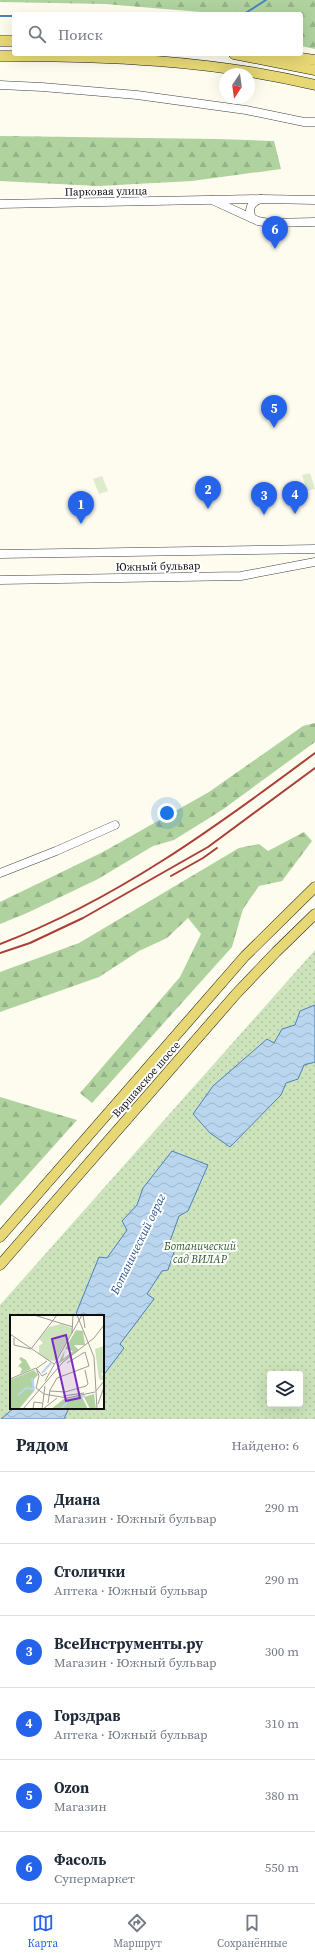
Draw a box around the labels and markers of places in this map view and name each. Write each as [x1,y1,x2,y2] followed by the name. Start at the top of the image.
[262,216,288,249] pin: 6
[261,395,287,428] pin: 5
[195,476,221,509] pin: 2
[282,481,308,514] pin: 4
[251,482,277,515] pin: 3
[68,491,94,524] pin: 1

